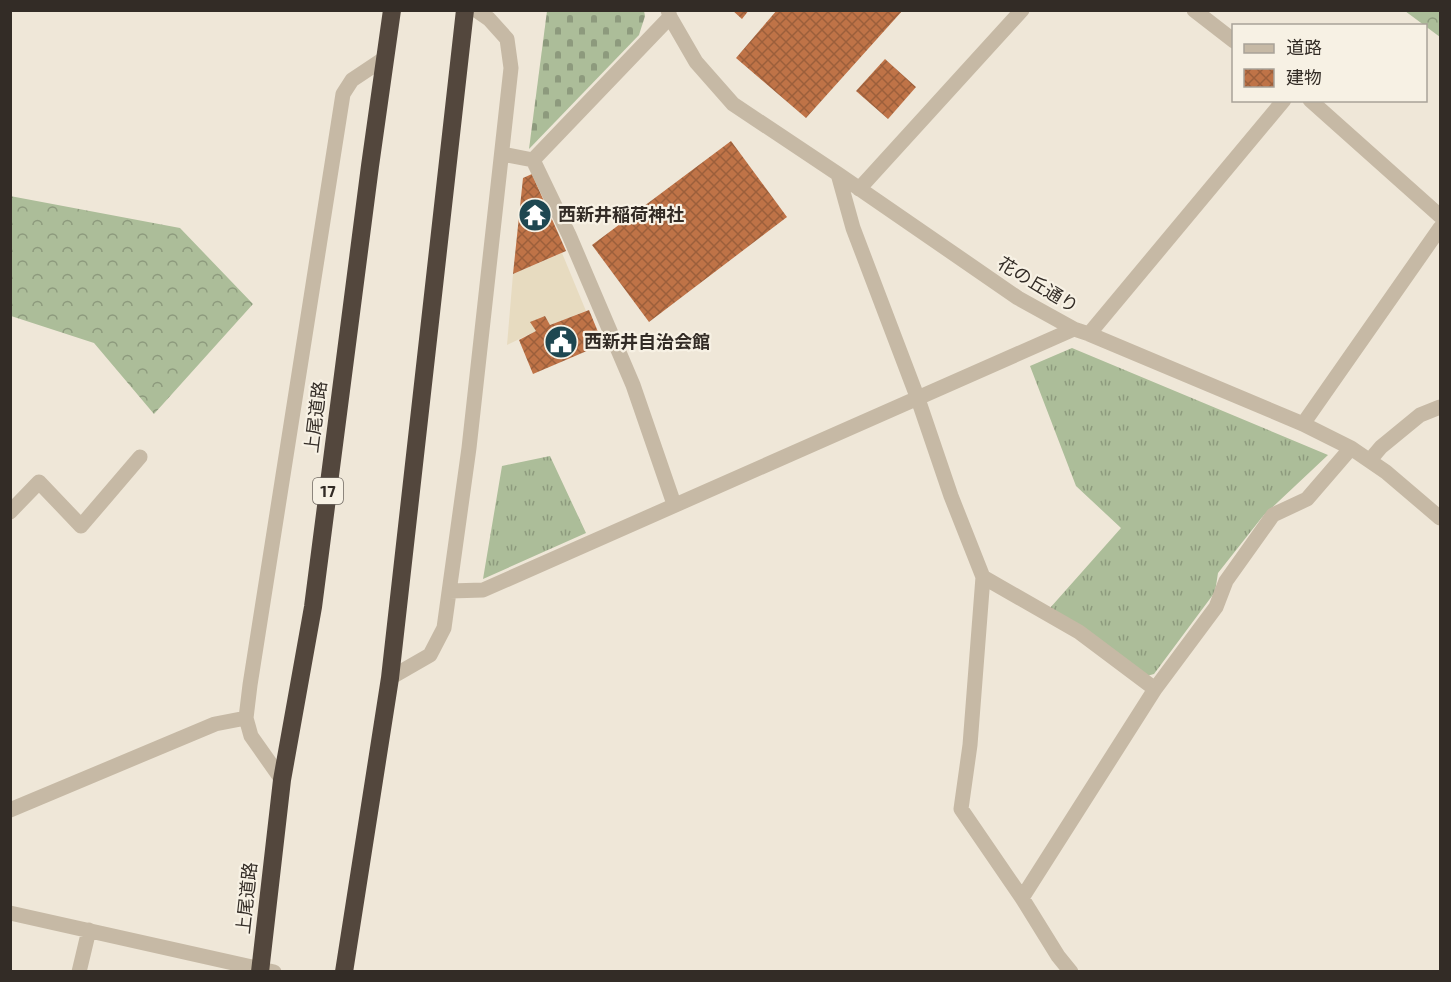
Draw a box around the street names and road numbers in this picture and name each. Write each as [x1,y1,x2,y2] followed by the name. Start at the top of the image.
[994,252,1083,317] street label: 花の丘通り
[300,380,330,454] street label: 上尾道路
[313,478,343,504] road number: 17
[231,861,261,935] street label: 上尾道路

